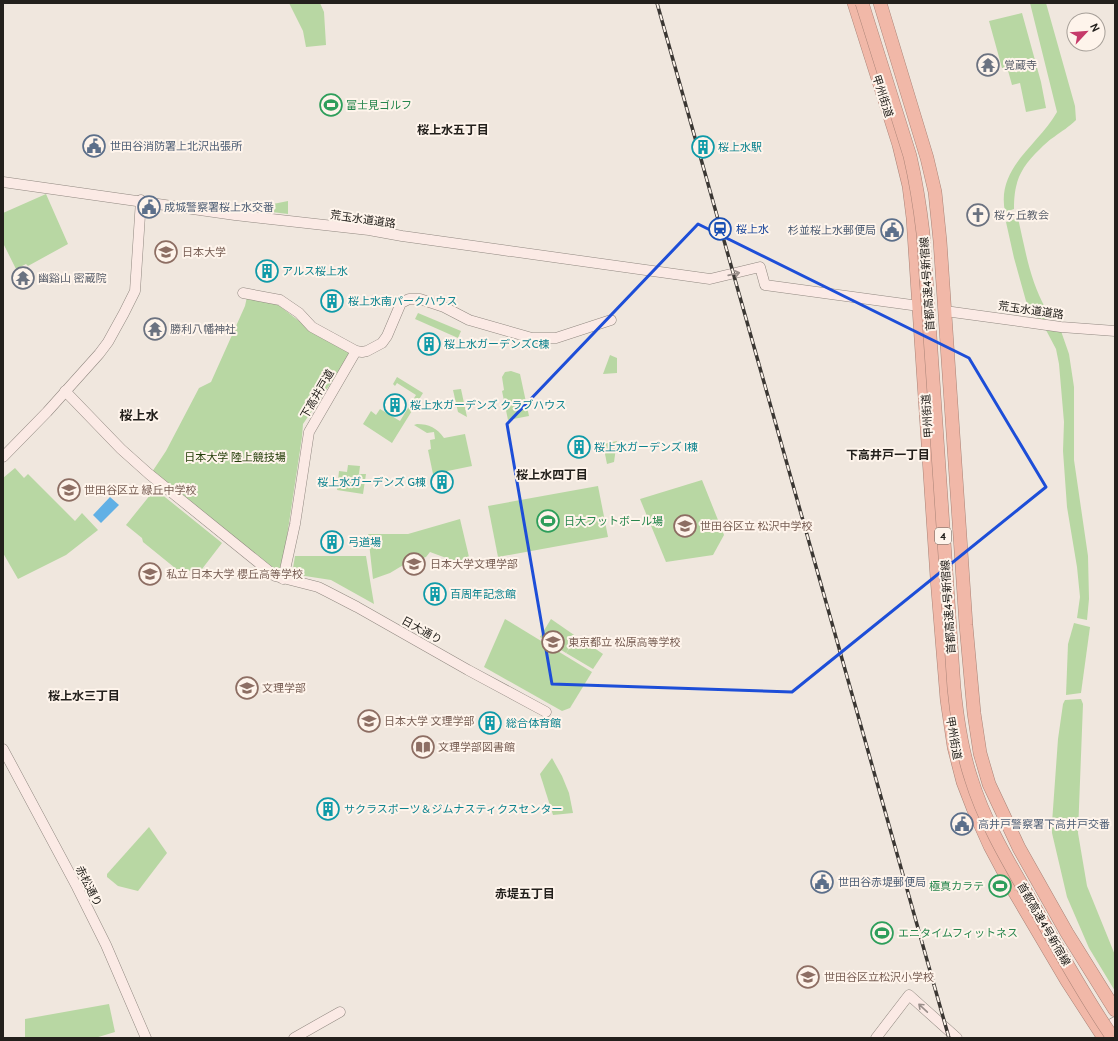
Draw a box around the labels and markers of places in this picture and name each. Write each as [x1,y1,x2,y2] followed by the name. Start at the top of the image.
[975,52,1001,78] temple icon: 覚蔵寺
[1004,58,1037,72] place label: 覚蔵寺
[318,92,344,118] sports icon: 富士見ゴルフ
[346,98,412,112] place label: 富士見ゴルフ
[81,133,107,159] public building icon: 世田谷消防署上北沢出張所
[690,134,716,160] building icon: 桜上水駅
[110,139,243,153] place label: 世田谷消防署上北沢出張所
[718,140,762,154] place label: 桜上水駅
[136,194,162,220] public building icon: 成城警察署桜上水交番
[164,200,274,214] place label: 成城警察署桜上水交番
[965,202,991,228] church icon: 桜ヶ丘教会
[994,208,1049,222] place label: 桜ヶ丘教会
[707,216,733,242] station icon: 桜上水
[879,217,905,243] public building icon: 杉並桜上水郵便局
[736,222,769,236] place label: 桜上水
[788,223,876,237] place label: 杉並桜上水郵便局
[153,239,179,265] school or university icon: 日本大学
[182,245,226,259] place label: 日本大学
[254,258,280,284] building icon: アルス桜上水
[282,264,348,278] place label: アルス桜上水
[10,265,36,291] temple icon: 幽谿山 密蔵院
[38,271,106,285] place label: 幽谿山 密蔵院
[319,288,345,314] building icon: 桜上水南パークハウス
[348,294,457,308] place label: 桜上水南パークハウス
[142,316,168,342] temple icon: 勝利八幡神社
[170,322,236,336] place label: 勝利八幡神社
[416,331,442,357] building icon: 桜上水ガーデンズC棟
[444,337,550,351] place label: 桜上水ガーデンズC棟
[382,392,408,418] building icon: 桜上水ガーデンズ クラブハウス
[410,398,566,412] place label: 桜上水ガーデンズ クラブハウス
[566,434,592,460] building icon: 桜上水ガーデンズ I棟
[594,440,698,454] place label: 桜上水ガーデンズ I棟
[429,469,455,495] building icon: 桜上水ガーデンズ G棟
[317,475,426,489] place label: 桜上水ガーデンズ G棟
[56,477,82,503] school or university icon: 世田谷区立 緑丘中学校
[84,483,196,497] place label: 世田谷区立 緑丘中学校
[535,508,561,534] sports icon: 日大フットボール場
[672,513,698,539] school or university icon: 世田谷区立 松沢中学校
[564,514,663,528] place label: 日大フットボール場
[700,519,812,533] place label: 世田谷区立 松沢中学校
[319,529,345,555] building icon: 弓道場
[348,535,381,549] place label: 弓道場
[401,551,427,577] school or university icon: 日本大学文理学部
[430,557,518,571] place label: 日本大学文理学部
[137,561,163,587] school or university icon: 私立 日本大学 櫻丘高等学校
[166,567,303,581] place label: 私立 日本大学 櫻丘高等学校
[422,581,448,607] building icon: 百周年記念館
[450,587,516,601] place label: 百周年記念館
[540,629,566,655] school or university icon: 東京都立 松原高等学校
[568,635,680,649] place label: 東京都立 松原高等学校
[234,675,260,701] school or university icon: 文理学部
[262,681,306,695] place label: 文理学部
[356,708,382,734] school or university icon: 日本大学 文理学部
[477,710,503,736] building icon: 総合体育館
[384,714,474,728] place label: 日本大学 文理学部
[506,716,561,730] place label: 総合体育館
[410,734,436,760] library icon: 文理学部図書館
[438,740,515,754] place label: 文理学部図書館
[315,796,341,822] building icon: サクラスポーツ＆ジムナスティクスセンター
[344,802,563,816] place label: サクラスポーツ＆ジムナスティクスセンター
[949,811,975,837] public building icon: 高井戸警察署下高井戸交番
[978,817,1110,831] place label: 高井戸警察署下高井戸交番
[809,869,835,895] public building icon: 世田谷赤堤郵便局
[987,873,1013,899] sports icon: 極真カラテ
[838,875,926,889] place label: 世田谷赤堤郵便局
[929,879,984,893] place label: 極真カラテ
[869,920,895,946] sports icon: エニタイムフィットネス
[898,926,1018,940] place label: エニタイムフィットネス
[795,964,821,990] school or university icon: 世田谷区立松沢小学校
[824,970,934,984] place label: 世田谷区立松沢小学校

